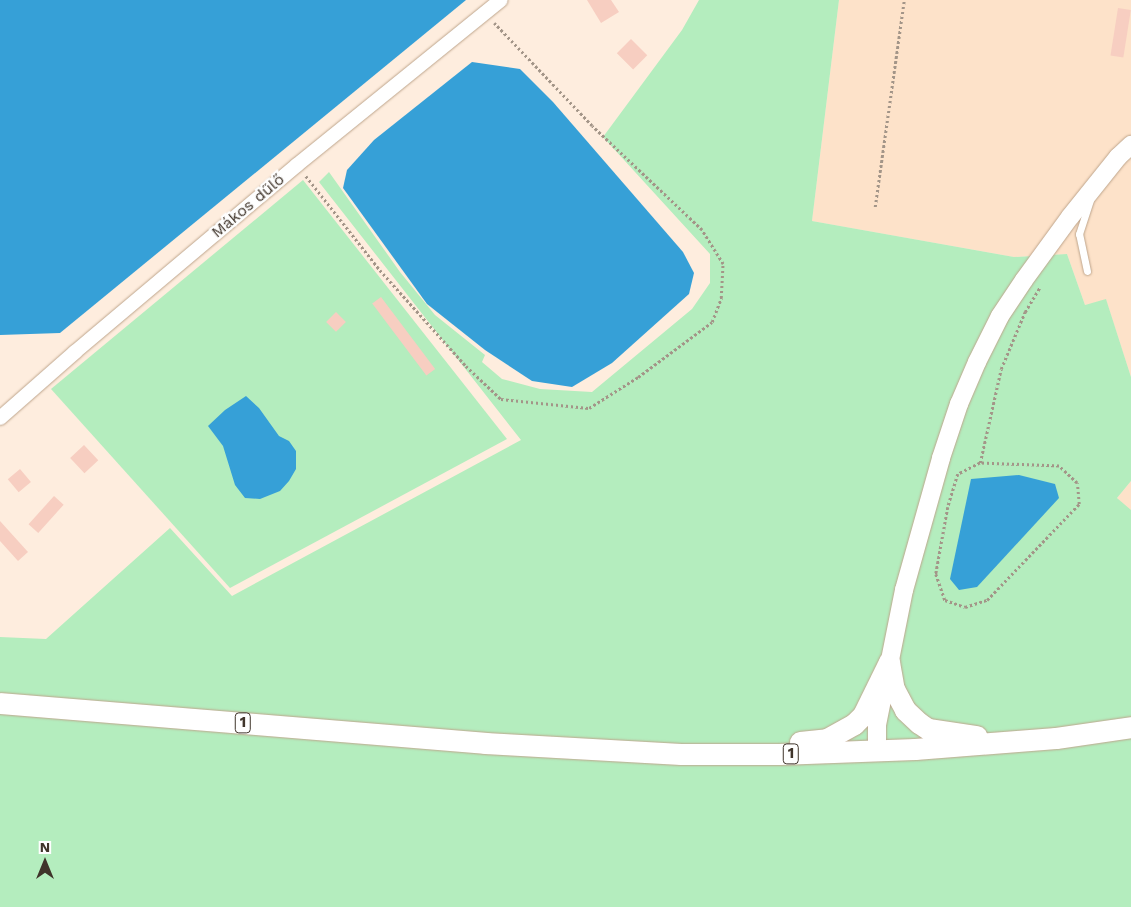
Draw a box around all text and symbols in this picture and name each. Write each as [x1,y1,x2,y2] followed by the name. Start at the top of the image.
[208,170,288,242] street label: Mákos dűlő
[234,710,252,736] road number: 1
[782,742,800,766] road number: 1
[20,837,70,887] north arrow
[40,839,50,855] text: N

